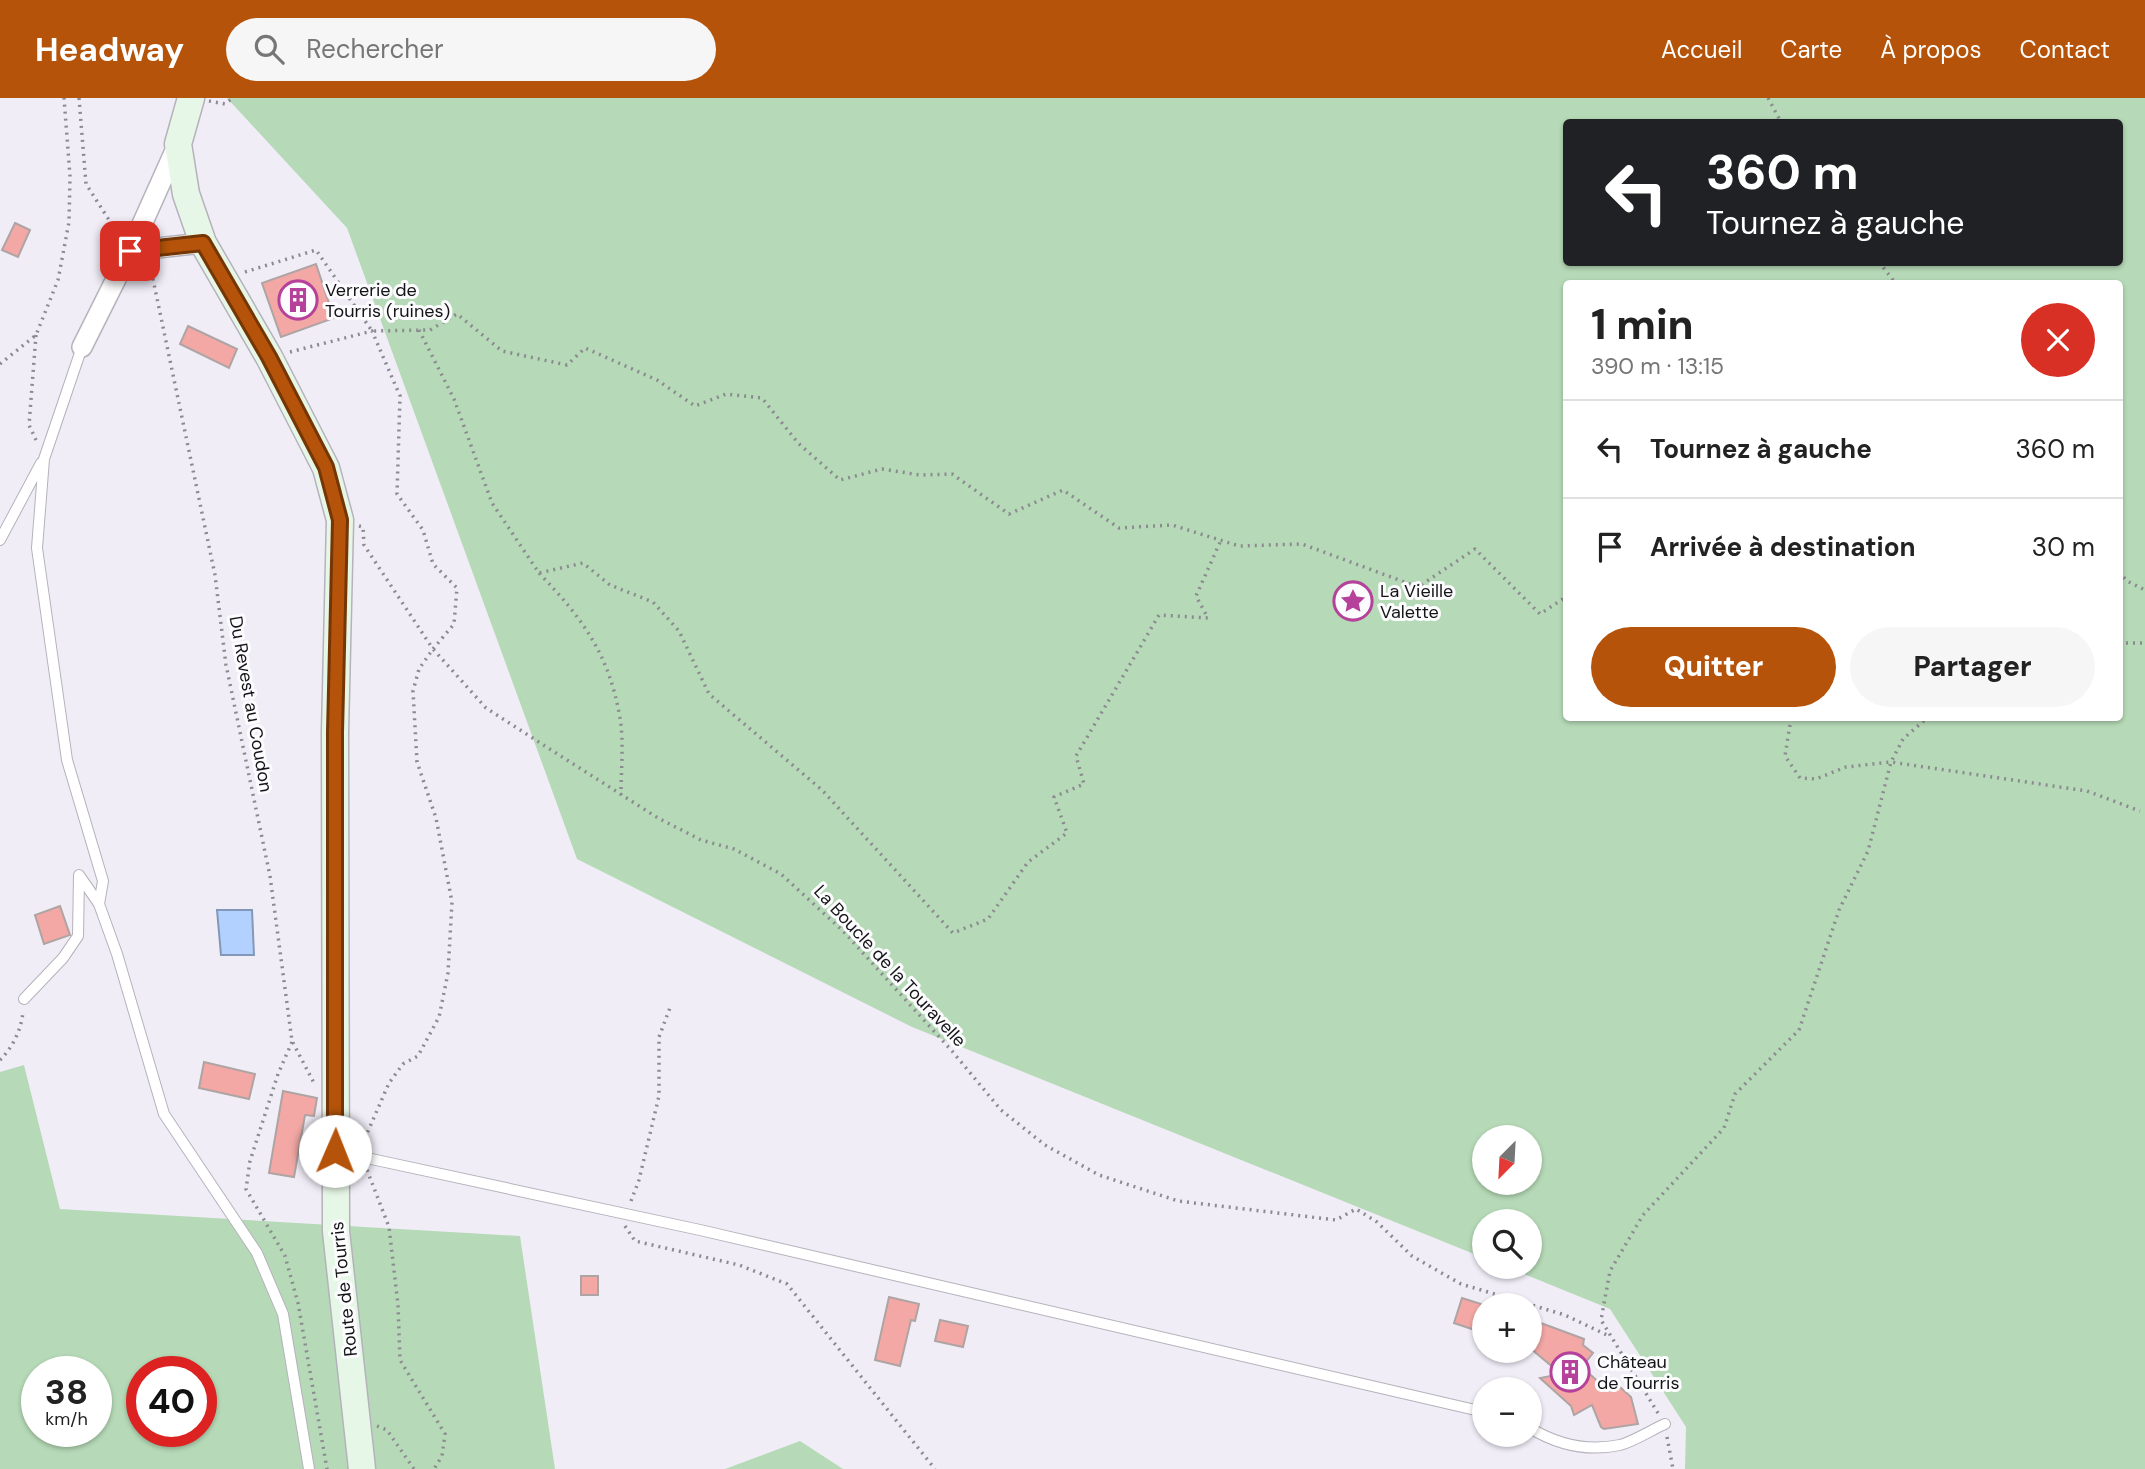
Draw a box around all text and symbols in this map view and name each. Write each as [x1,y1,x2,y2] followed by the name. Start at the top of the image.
[226,18,716,81] search box
[35,28,184,71] text: Headway
[250,30,288,68] icon: search
[306,32,444,66] text: Rechercher
[1661,34,1742,65] text: Accueil
[1780,34,1842,65] text: Carte
[1880,34,1982,65] text: À propos
[2020,34,2110,65] text: Contact
[1706,140,1859,204] text: 360 m
[1591,147,1682,238] icon: left
[1706,202,1964,244] text: Tournez à gauche
[100,221,160,281] pin
[111,232,149,270] icon: arrive
[325,278,450,323] place label: Verrerie de Tourris (ruines)
[277,279,319,321] building icon: Verrerie de Tourris (ruines)
[1591,297,1694,352] text: 1 min
[2021,303,2095,377] button: close
[1591,351,1724,381] text: 390 m · 13:15
[1591,430,1629,468] icon: left
[1650,432,1872,466] text: Tournez à gauche
[2015,432,2095,466] text: 360 m
[1591,528,1629,566] icon: arrive
[1650,530,1916,564] text: Arrivée à destination
[2032,530,2095,564] text: 30 m
[1380,579,1453,624] place label: La Vieille Valette
[1332,580,1374,622] place icon: La Vieille Valette
[224,614,278,794] street label: Du Revest au Coudon
[1591,627,1836,707] button: Quitter
[1850,627,2095,707] button: Partager
[809,880,971,1052] street label: La Boucle de la Touravelle
[298,1114,372,1188] position arrow
[1472,1125,1542,1195] north arrow
[1472,1125,1542,1447] map controls
[1472,1209,1542,1279] button: search
[325,1220,363,1358] street label: Route de Tourris
[1472,1293,1542,1363] button: +
[1597,1350,1679,1395] place label: Château de Tourris
[1549,1351,1591,1393] building icon: Château de Tourris
[126,1356,217,1447] speed limit sign: 40
[45,1369,88,1415] text: 38
[1472,1377,1542,1447] button: −
[45,1407,88,1431] text: km/h

